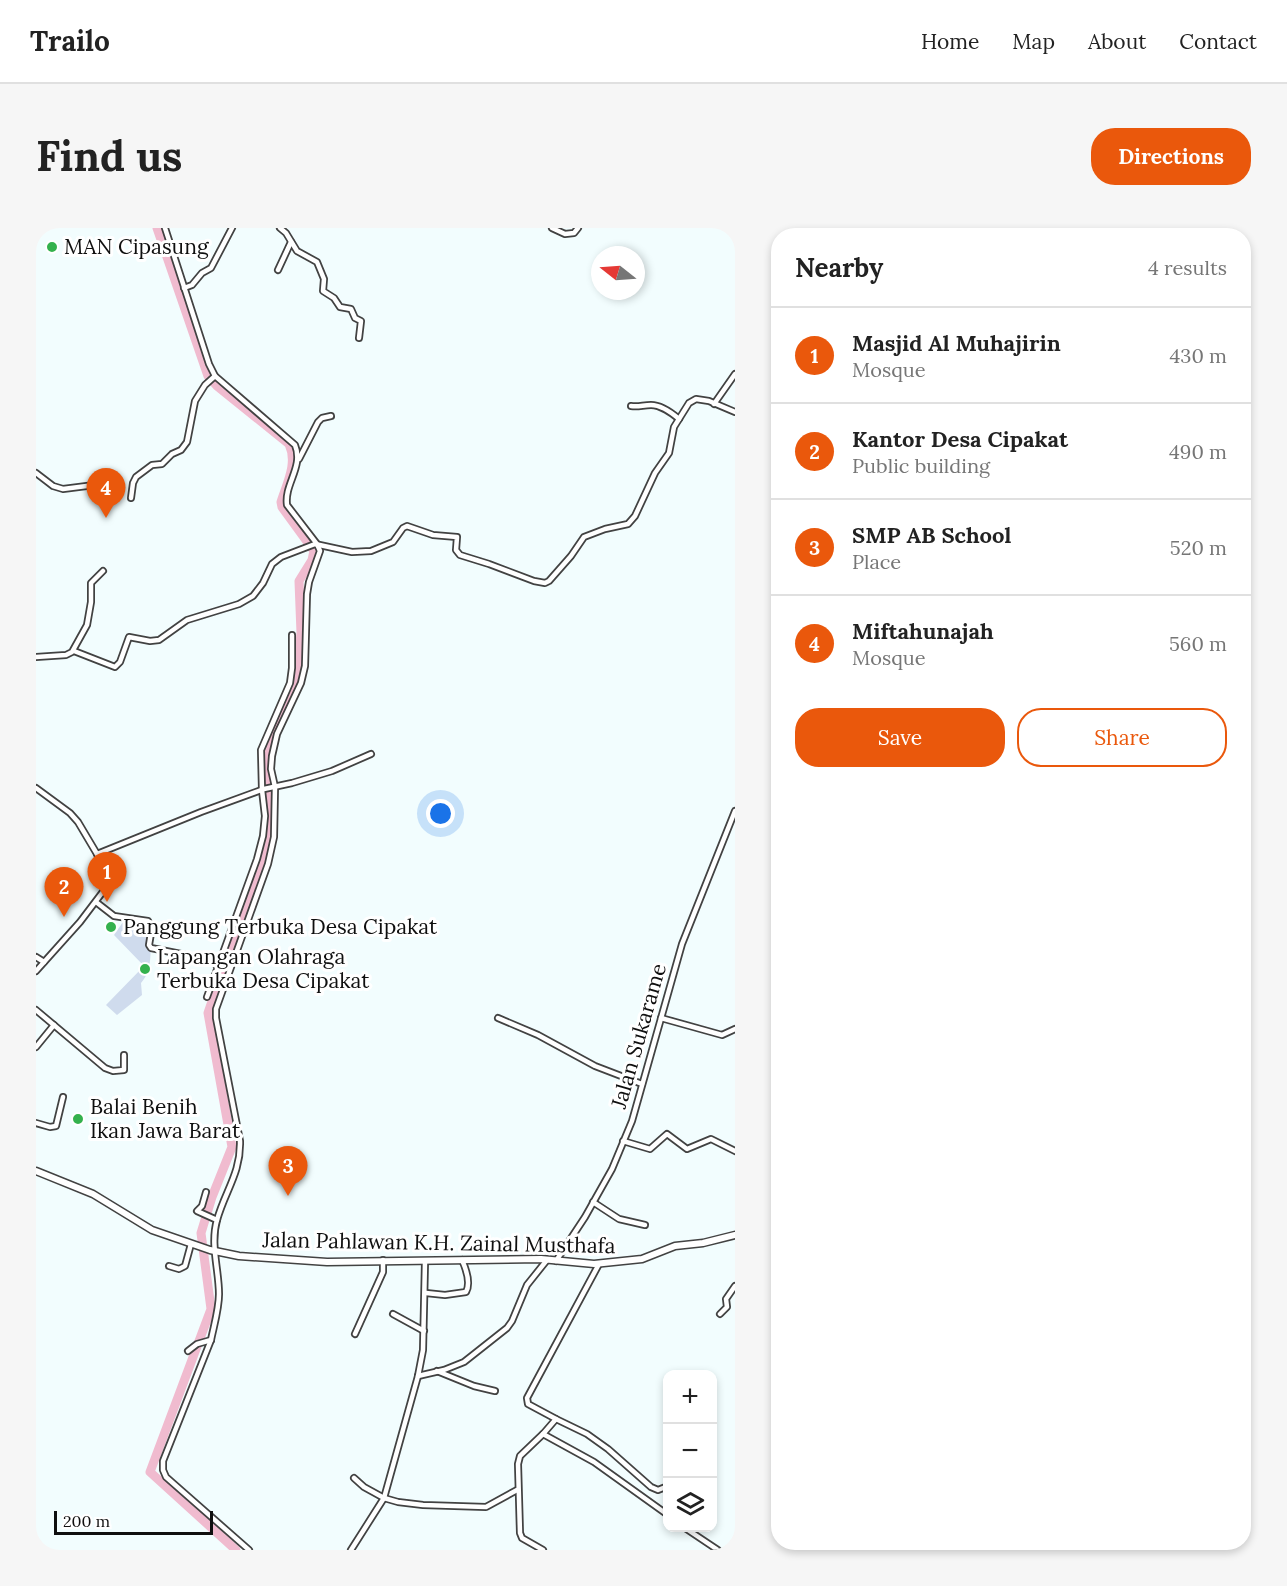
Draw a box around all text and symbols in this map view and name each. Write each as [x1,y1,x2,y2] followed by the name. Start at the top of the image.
[30,23,110,59] text: Trailo
[921,28,979,55] text: Home
[1012,28,1055,55] text: Map
[1088,28,1146,55] text: About
[1179,28,1257,55] text: Contact
[1091,128,1251,185] button: Directions
[36,129,182,183] text: Find us
[64,233,209,260] place label: MAN Cipasung
[45,240,59,254] marker: MAN Cipasung
[591,246,645,300] north arrow
[795,251,883,284] text: Nearby
[1148,255,1227,280] text: 4 results
[852,329,1061,357] text: Masjid Al Muhajirin
[810,343,819,368] text: 1
[1169,343,1227,368] text: 430 m
[852,357,925,382] text: Mosque
[852,425,1068,453] text: Kantor Desa Cipakat
[809,439,820,464] text: 2
[1169,439,1227,464] text: 490 m
[852,453,990,478] text: Public building
[86,468,126,518] pin: 4
[852,521,1011,549] text: SMP AB School
[809,535,820,560] text: 3
[1170,535,1227,560] text: 520 m
[852,549,901,574] text: Place
[852,617,994,645] text: Miftahunajah
[809,631,820,656] text: 4
[1169,631,1227,656] text: 560 m
[852,645,925,670] text: Mosque
[795,708,1005,767] button: Save
[1017,708,1227,767] button: Share
[426,799,455,828] your location
[88,852,126,902] pin: 1
[45,868,84,917] pin: 2
[123,913,438,940] place label: Panggung Terbuka Desa Cipakat
[104,920,118,934] marker: Panggung Terbuka Desa Cipakat
[157,943,370,994] place label: Lapangan Olahraga Terbuka Desa Cipakat
[605,960,672,1112] street label: Jalan Sukarame
[138,962,152,976] marker: Lapangan Olahraga Terbuka Desa Cipakat
[90,1093,241,1144] place label: Balai Benih Ikan Jawa Barat
[71,1112,85,1126] marker: Balai Benih Ikan Jawa Barat
[268,1146,308,1196] pin: 3
[261,1226,616,1259] street label: Jalan Pahlawan K.H. Zainal Musthafa
[663,1370,717,1532] map controls
[663,1370,717,1424] button: +
[663,1424,717,1478] button: −
[663,1478,717,1532] button: layers
[54,1508,213,1536] scale bar
[63,1511,110,1531] text: 200 m

